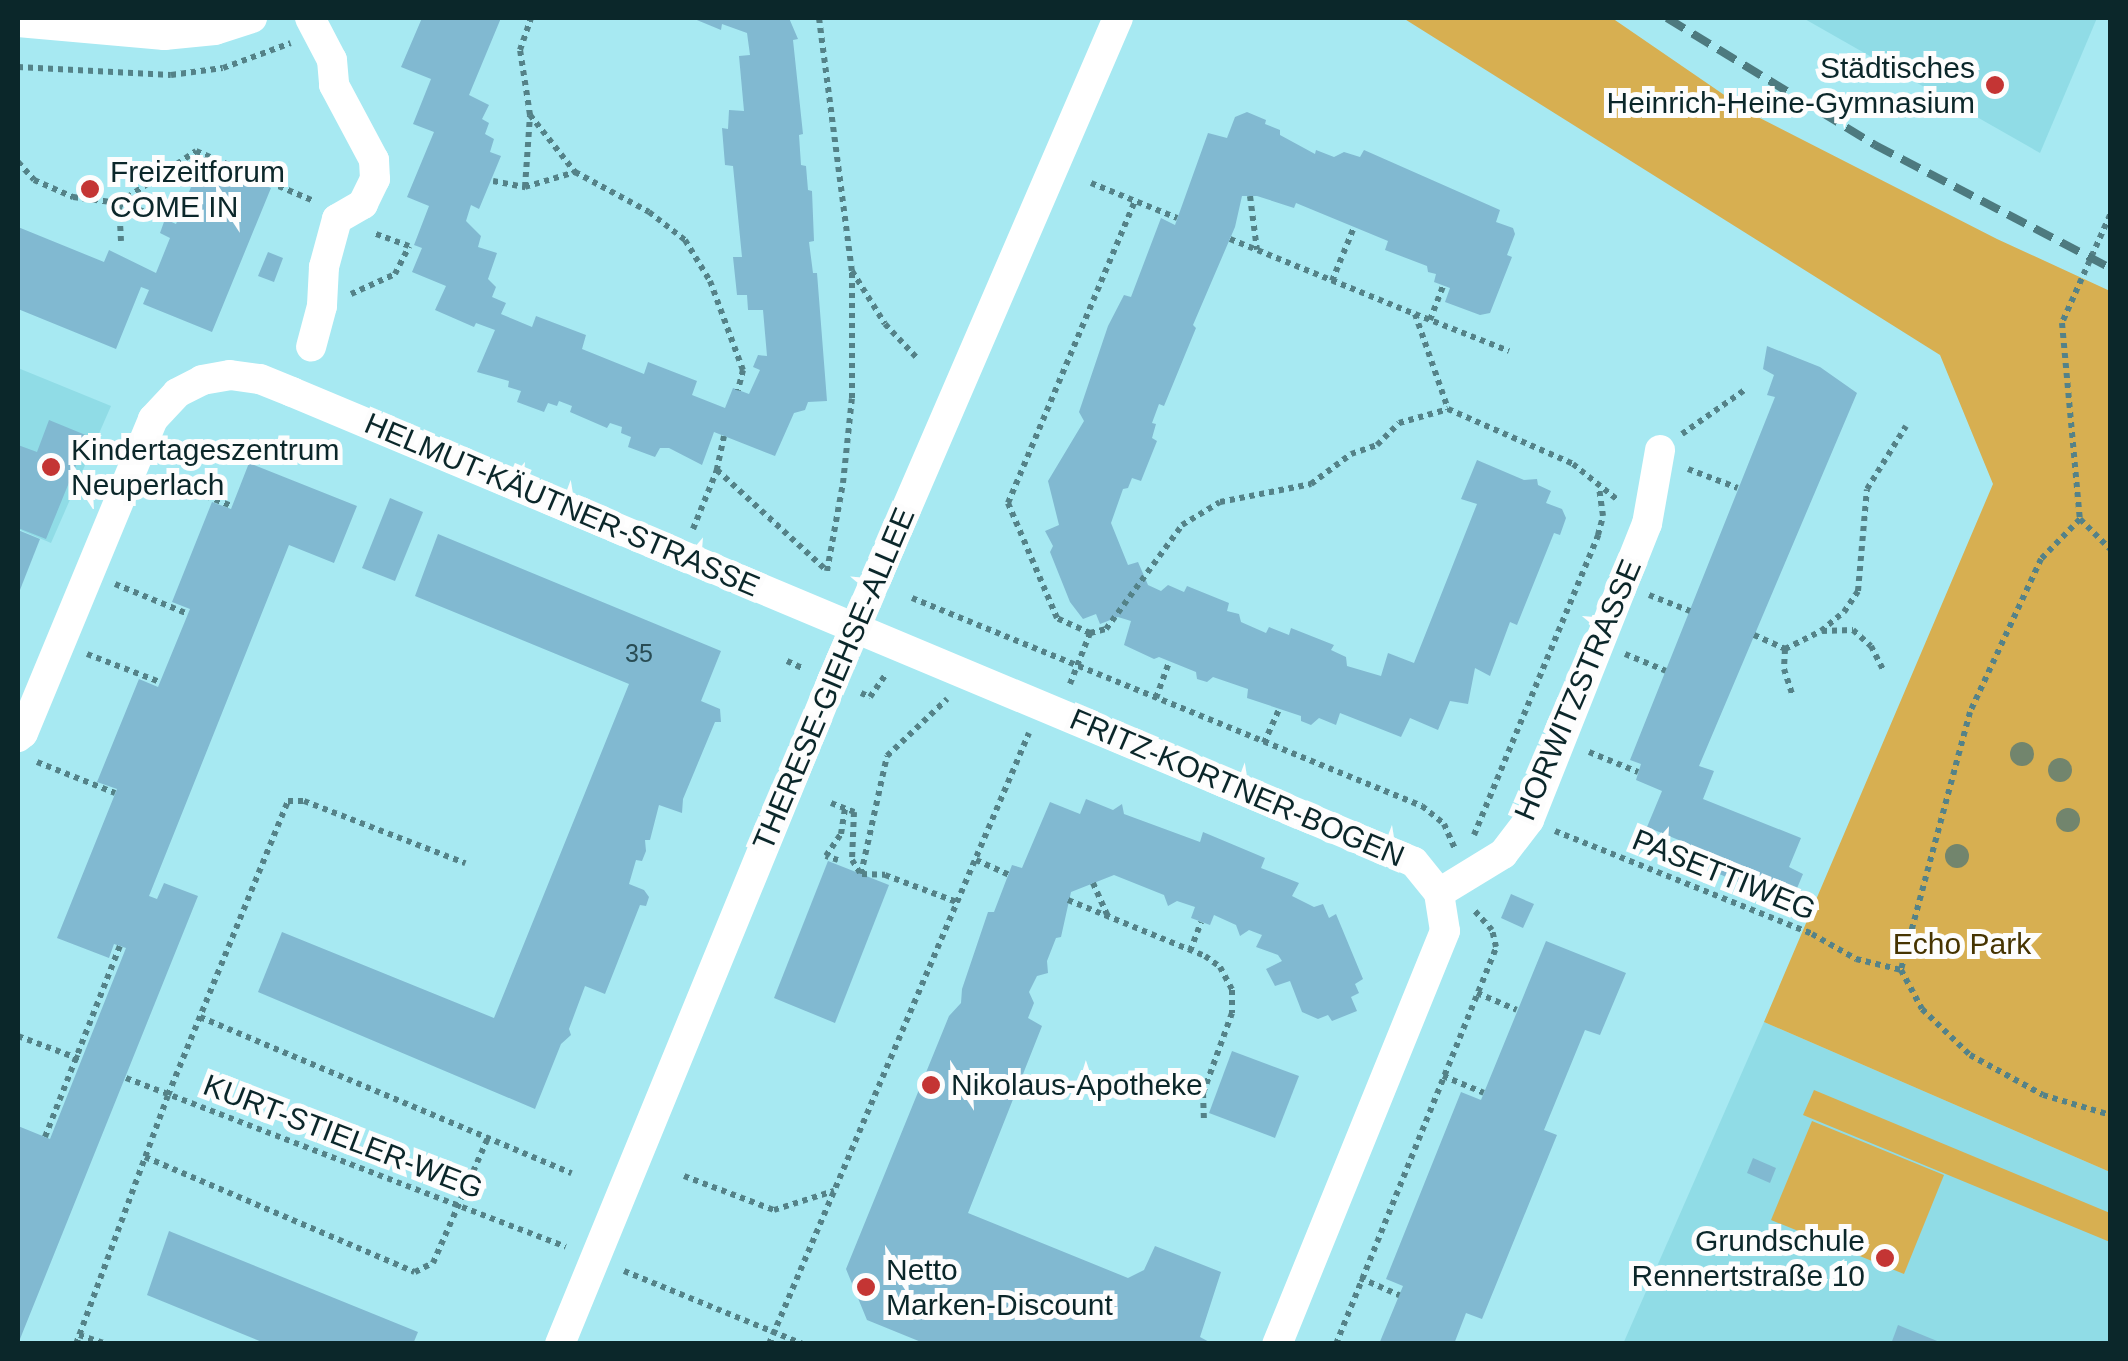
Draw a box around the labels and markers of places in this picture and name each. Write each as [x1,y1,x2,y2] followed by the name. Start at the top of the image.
[1607,50,1975,120] place label: Städtisches Heinrich-Heine-Gymnasium
[1984,74,2006,96] marker: Städtisches Heinrich-Heine-Gymnasium
[110,154,285,224] place label: Freizeitforum COME IN
[79,178,101,200] marker: Freizeitforum COME IN
[71,432,339,502] place label: Kindertageszentrum Neuperlach
[40,456,62,478] marker: Kindertageszentrum Neuperlach
[951,1067,1203,1103] place label: Nikolaus-Apotheke
[920,1074,942,1096] marker: Nikolaus-Apotheke
[1632,1223,1865,1294] place label: Grundschule Rennertstraße 10
[1874,1247,1896,1269] marker: Grundschule Rennertstraße 10
[886,1252,1113,1322] place label: Netto Marken-Discount
[855,1276,877,1298] marker: Netto Marken-Discount

